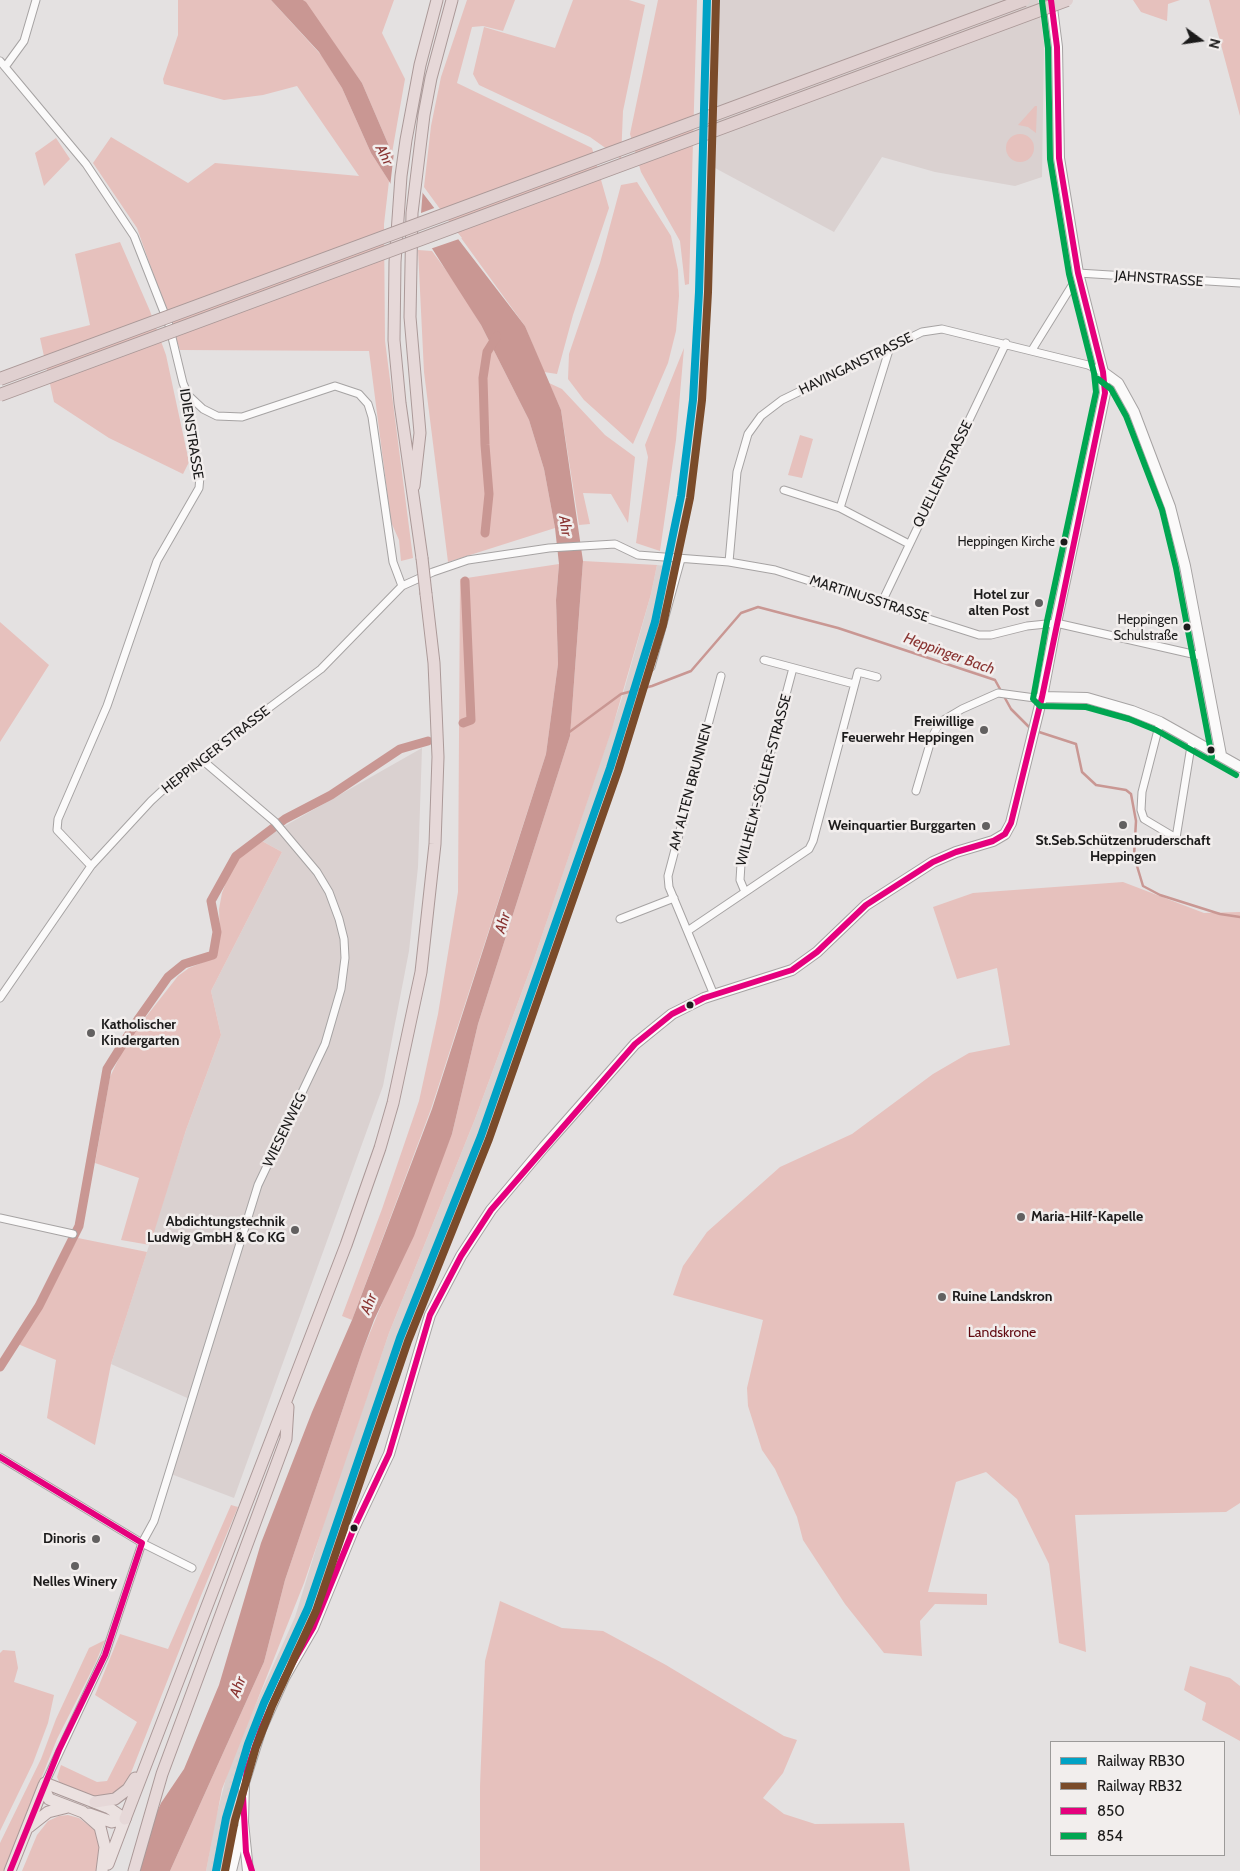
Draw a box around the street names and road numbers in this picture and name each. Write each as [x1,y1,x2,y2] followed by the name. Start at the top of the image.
[1114,268,1204,290] street label: JAHNSTRASSE
[796,329,916,399] street label: HAVINGANSTRASSE
[176,387,206,481] street label: IDIENSTRASSE
[910,418,976,530] street label: QUELLENSTRASSE
[807,572,931,626] street label: MARTINUSSTRASSE
[733,692,795,868] street label: WILHELM-SÖLLER-STRASSE
[159,703,273,797] street label: HEPPINGER STRASSE
[666,722,716,852] street label: AM ALTEN BRUNNEN
[260,1090,310,1170] street label: WIESENWEG

